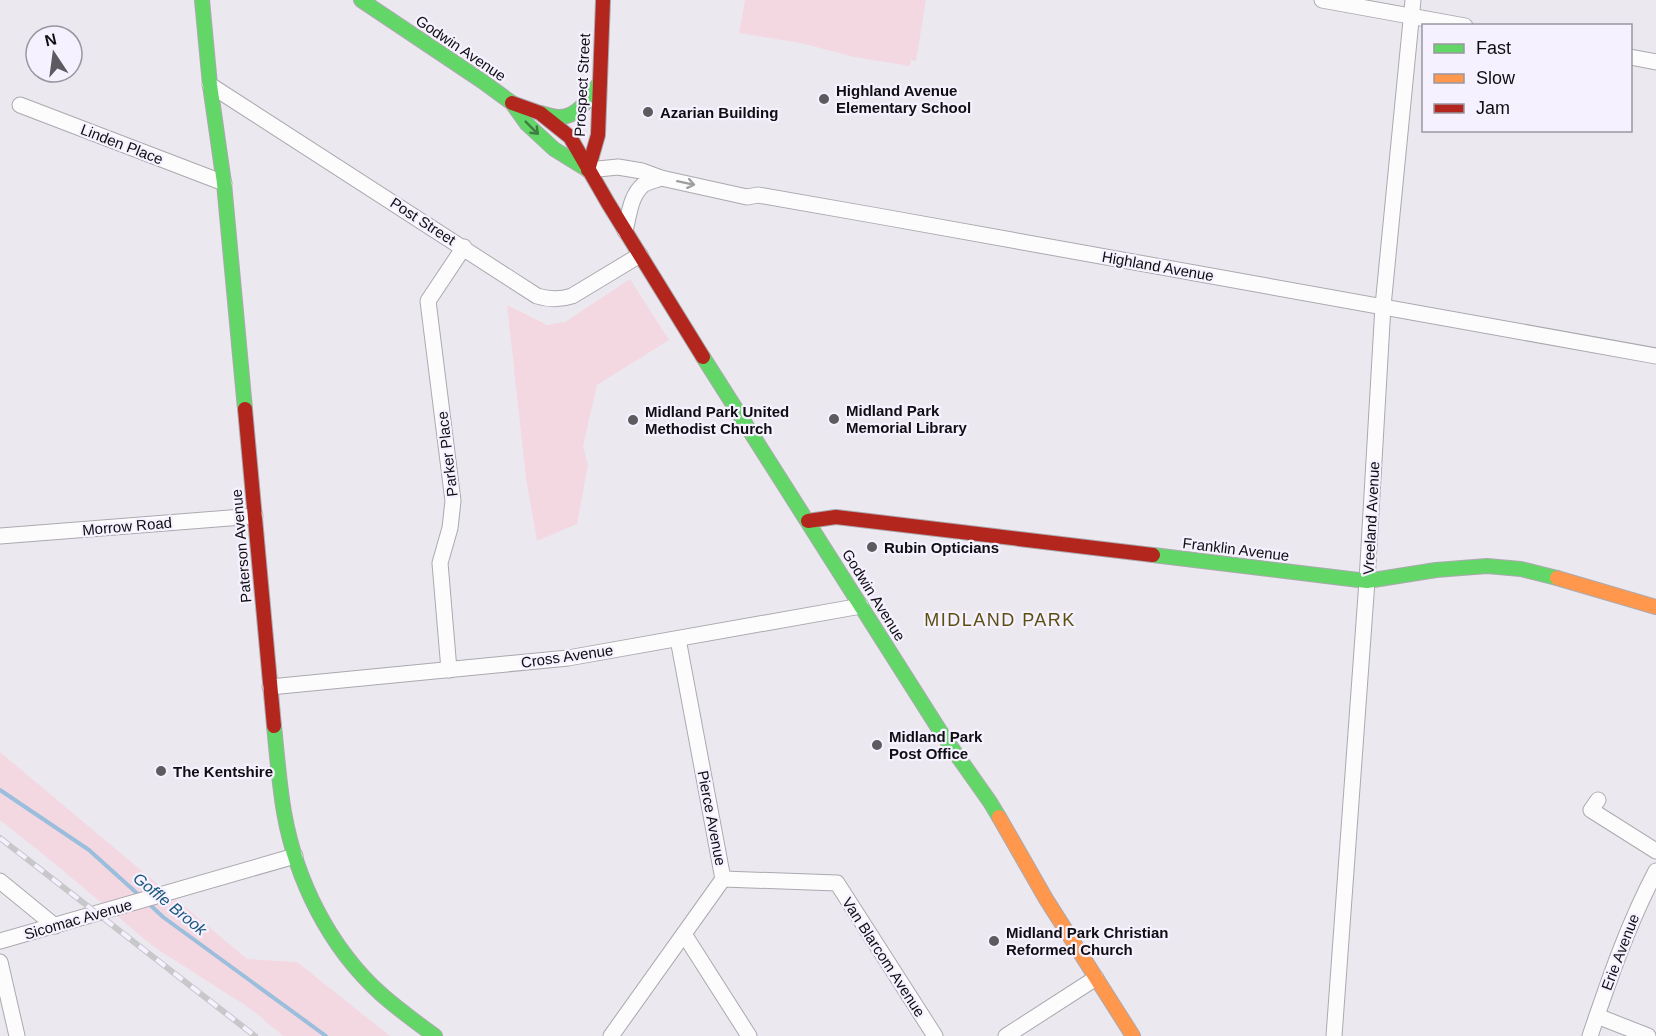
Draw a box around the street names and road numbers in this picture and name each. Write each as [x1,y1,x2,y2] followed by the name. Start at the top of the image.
[413,12,509,84] street label: Godwin Avenue
[571,32,593,137] street label: Prospect Street
[78,121,166,167] street label: Linden Place
[387,194,459,249] street label: Post Street
[1101,248,1215,284] street label: Highland Avenue
[433,410,461,498] street label: Parker Place
[1360,461,1382,575] street label: Vreeland Avenue
[228,488,254,604] street label: Paterson Avenue
[81,514,173,538] street label: Morrow Road
[1182,534,1290,564] street label: Franklin Avenue
[839,546,909,644] street label: Godwin Avenue
[520,641,614,671] street label: Cross Avenue
[694,769,730,867] street label: Pierce Avenue
[839,894,929,1020] street label: Van Blarcom Avenue
[22,895,134,943] street label: Sicomac Avenue
[1598,911,1642,993] street label: Erie Avenue

